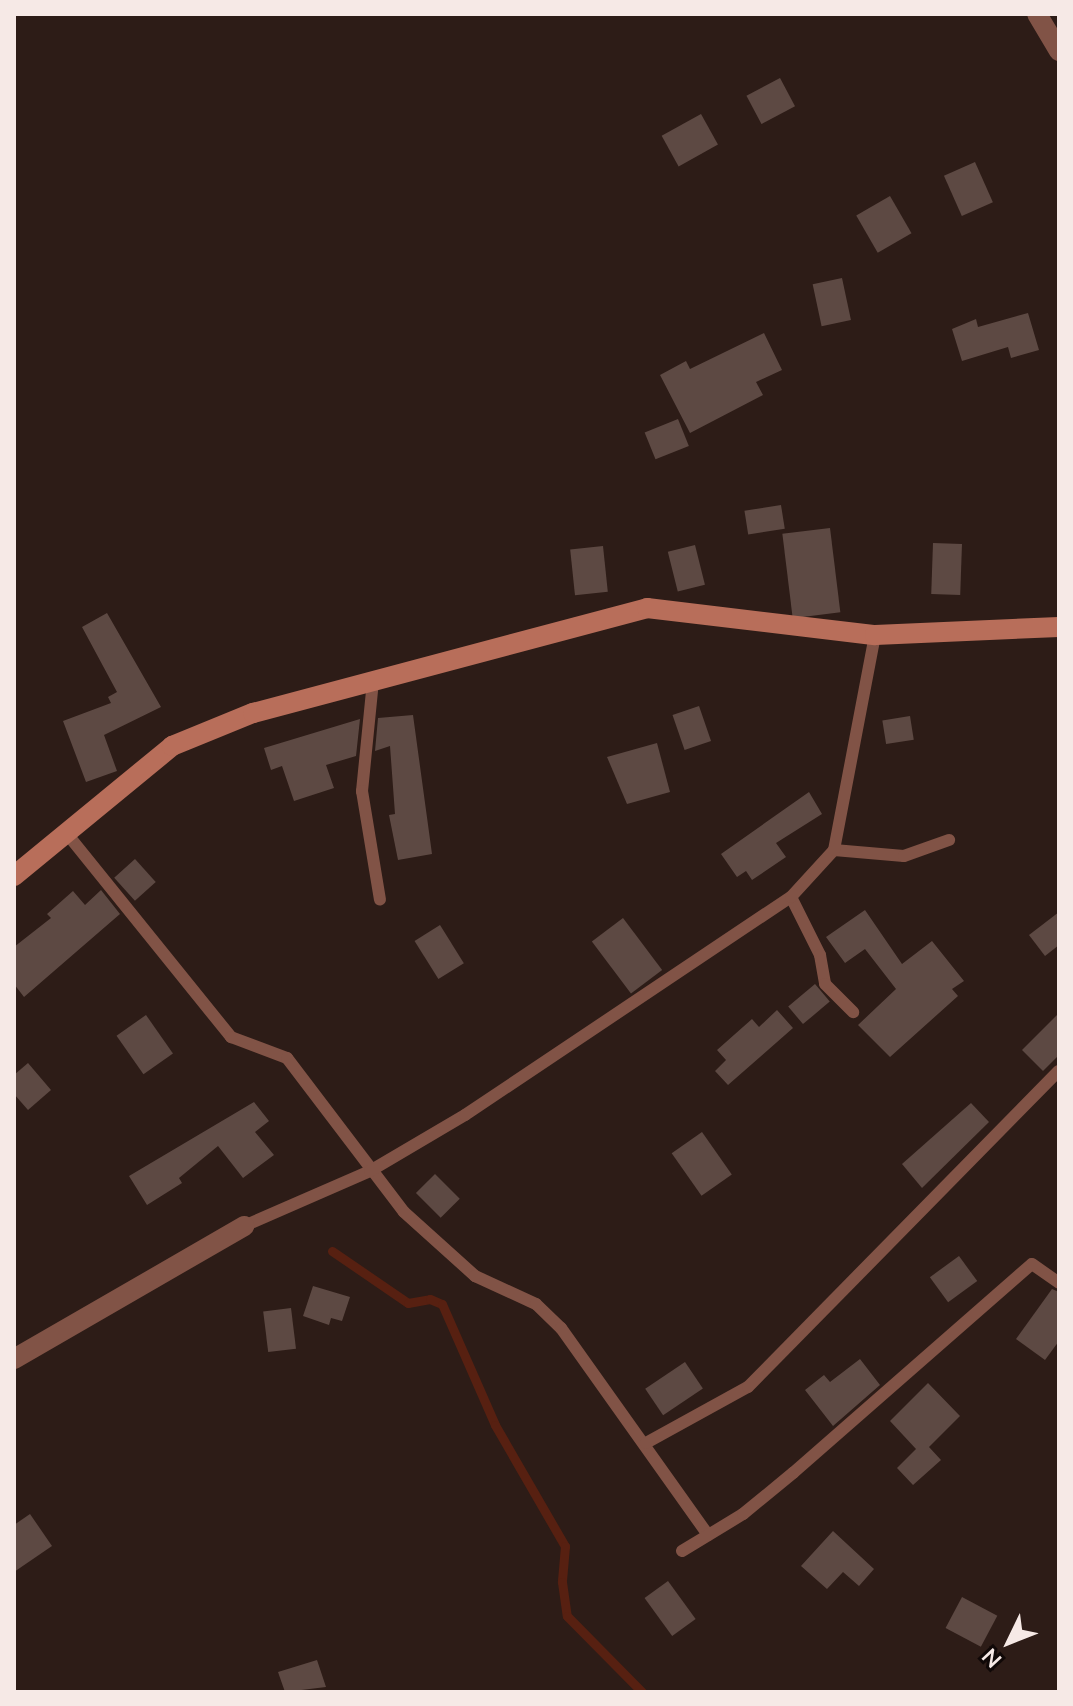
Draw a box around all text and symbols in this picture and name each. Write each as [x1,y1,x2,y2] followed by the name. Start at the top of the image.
[969,1602,1049,1682] north arrow
[976,1643,1007,1674] text: N

